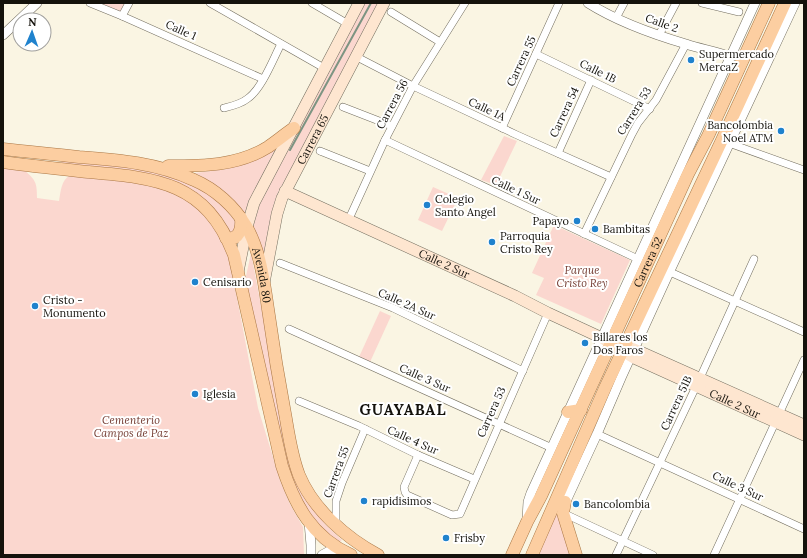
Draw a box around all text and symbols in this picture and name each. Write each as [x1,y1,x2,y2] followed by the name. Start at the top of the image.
[644,11,681,35] street label: Calle 2
[12,12,52,52] north arrow
[28,15,37,29] text: N
[163,17,199,43] street label: Calle 1
[503,34,539,88] street label: Carrera 55
[699,47,774,74] place label: Supermercado MercaZ
[686,55,696,65] marker: Supermercado MercaZ
[577,56,619,86] street label: Calle 1B
[373,77,411,131] street label: Carrera 56
[614,84,654,138] street label: Carrera 53
[546,85,582,139] street label: Carrera 54
[466,94,509,124] street label: Calle 1A
[294,112,331,167] street label: Carrera 65
[707,118,773,145] place label: Bancolombia Noel ATM
[776,126,786,136] marker: Bancolombia Noel ATM
[489,173,543,208] street label: Calle 1 Sur
[435,192,496,219] place label: Colegio Santo Angel
[422,200,432,210] marker: Colegio Santo Angel
[532,214,569,228] place label: Papayo
[572,216,582,226] marker: Papayo
[603,222,650,236] place label: Bambitas
[590,224,600,234] marker: Bambitas
[500,229,553,256] place label: Parroquia Cristo Rey
[630,234,665,289] street label: Carrera 52
[487,237,497,247] marker: Parroquia Cristo Rey
[249,245,274,304] street label: Avenida 80
[416,246,472,281] street label: Calle 2 Sur
[556,263,608,290] park label: Parque Cristo Rey
[203,275,251,289] place label: Cenisario
[190,277,200,287] marker: Cenisario
[376,285,438,323] street label: Calle 2A Sur
[43,293,106,320] place label: Cristo - Monumento
[30,301,40,311] marker: Cristo - Monumento
[593,330,648,357] place label: Billares los Dos Faros
[580,338,590,348] marker: Billares los Dos Faros
[397,360,453,396] street label: Calle 3 Sur
[657,373,695,433] street label: Carrera 51B
[474,384,508,440] street label: Carrera 53
[707,386,763,421] street label: Calle 2 Sur
[203,387,236,401] place label: Iglesia
[190,389,200,399] marker: Iglesia
[360,400,446,419] district label: GUAYABAL
[94,413,168,440] park label: Cementerio Campos de Paz
[385,423,441,458] street label: Calle 4 Sur
[320,444,352,500] street label: Carrera 55
[710,468,766,504] street label: Calle 3 Sur
[372,494,431,508] place label: rapidisimos
[359,496,369,506] marker: rapidisimos
[584,497,650,511] place label: Bancolombia
[571,499,581,509] marker: Bancolombia
[454,531,485,545] place label: Frisby
[441,533,451,543] marker: Frisby

